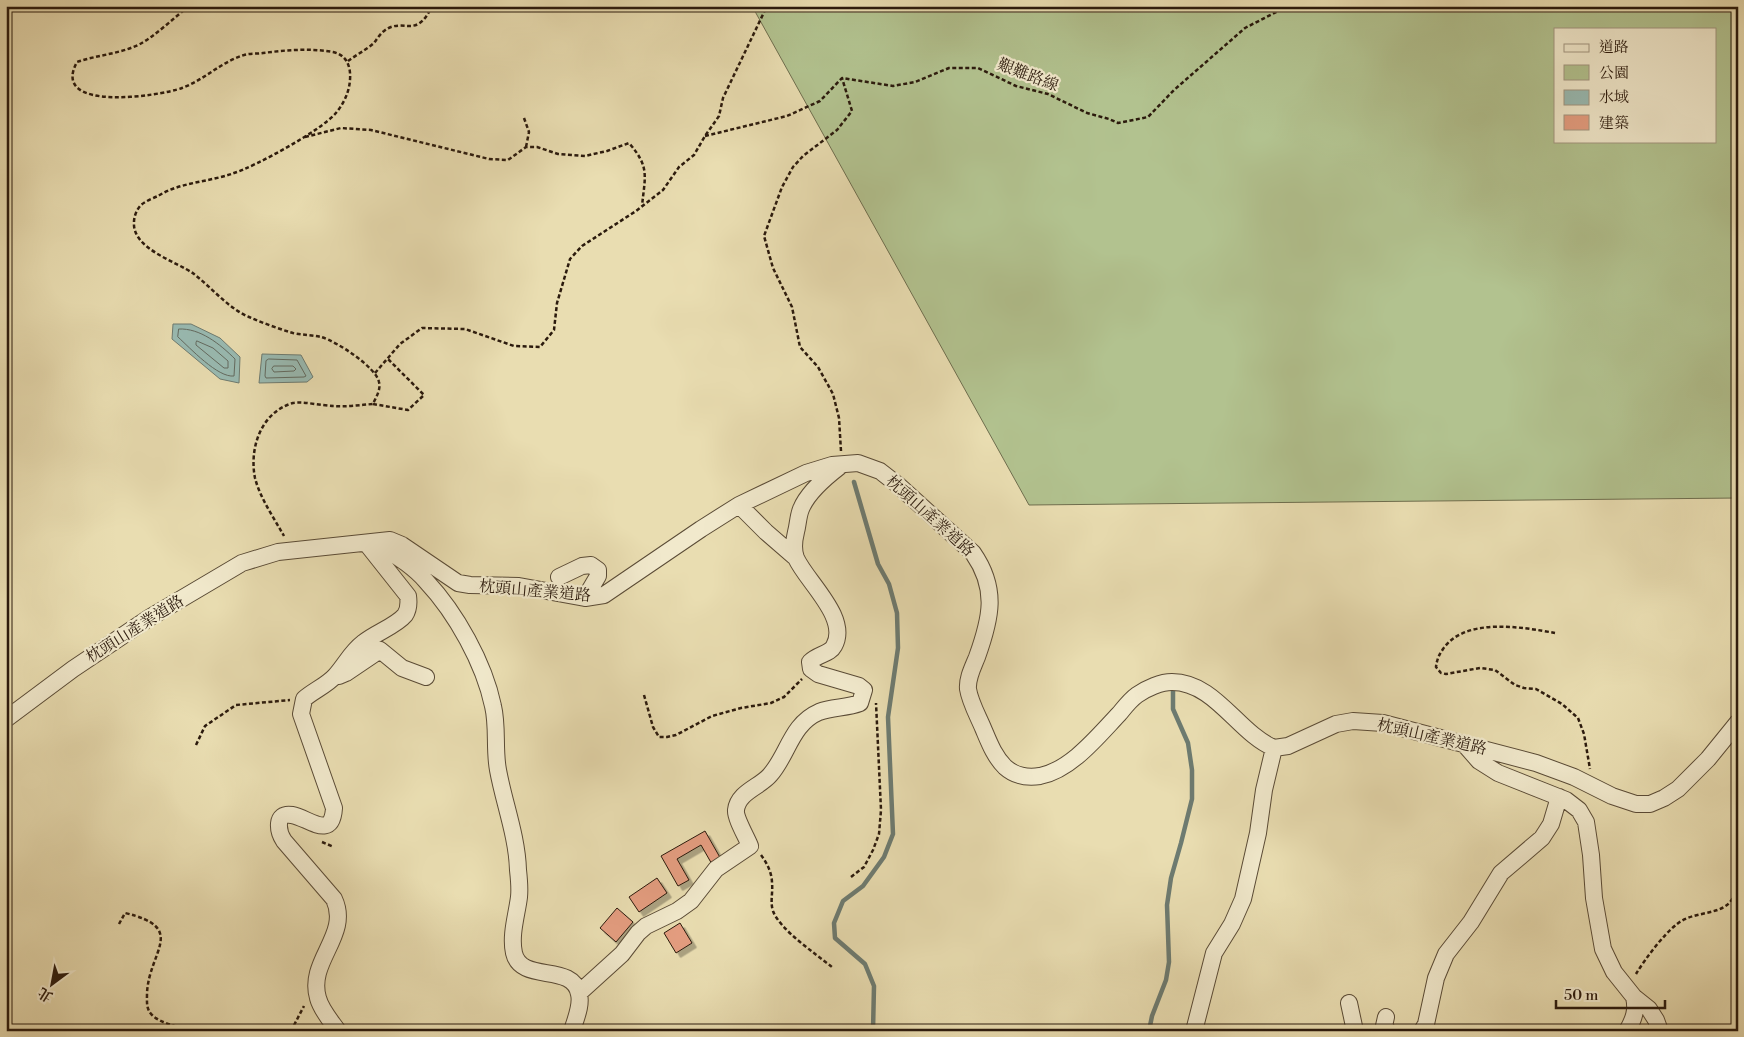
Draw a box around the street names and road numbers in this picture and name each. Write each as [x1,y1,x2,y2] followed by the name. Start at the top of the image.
[995,54,1061,96] street label: 艱難路線
[882,471,978,561] street label: 枕頭山產業道路
[478,576,592,606] street label: 枕頭山產業道路
[82,591,188,667] street label: 枕頭山產業道路
[1375,715,1489,759] street label: 枕頭山產業道路

